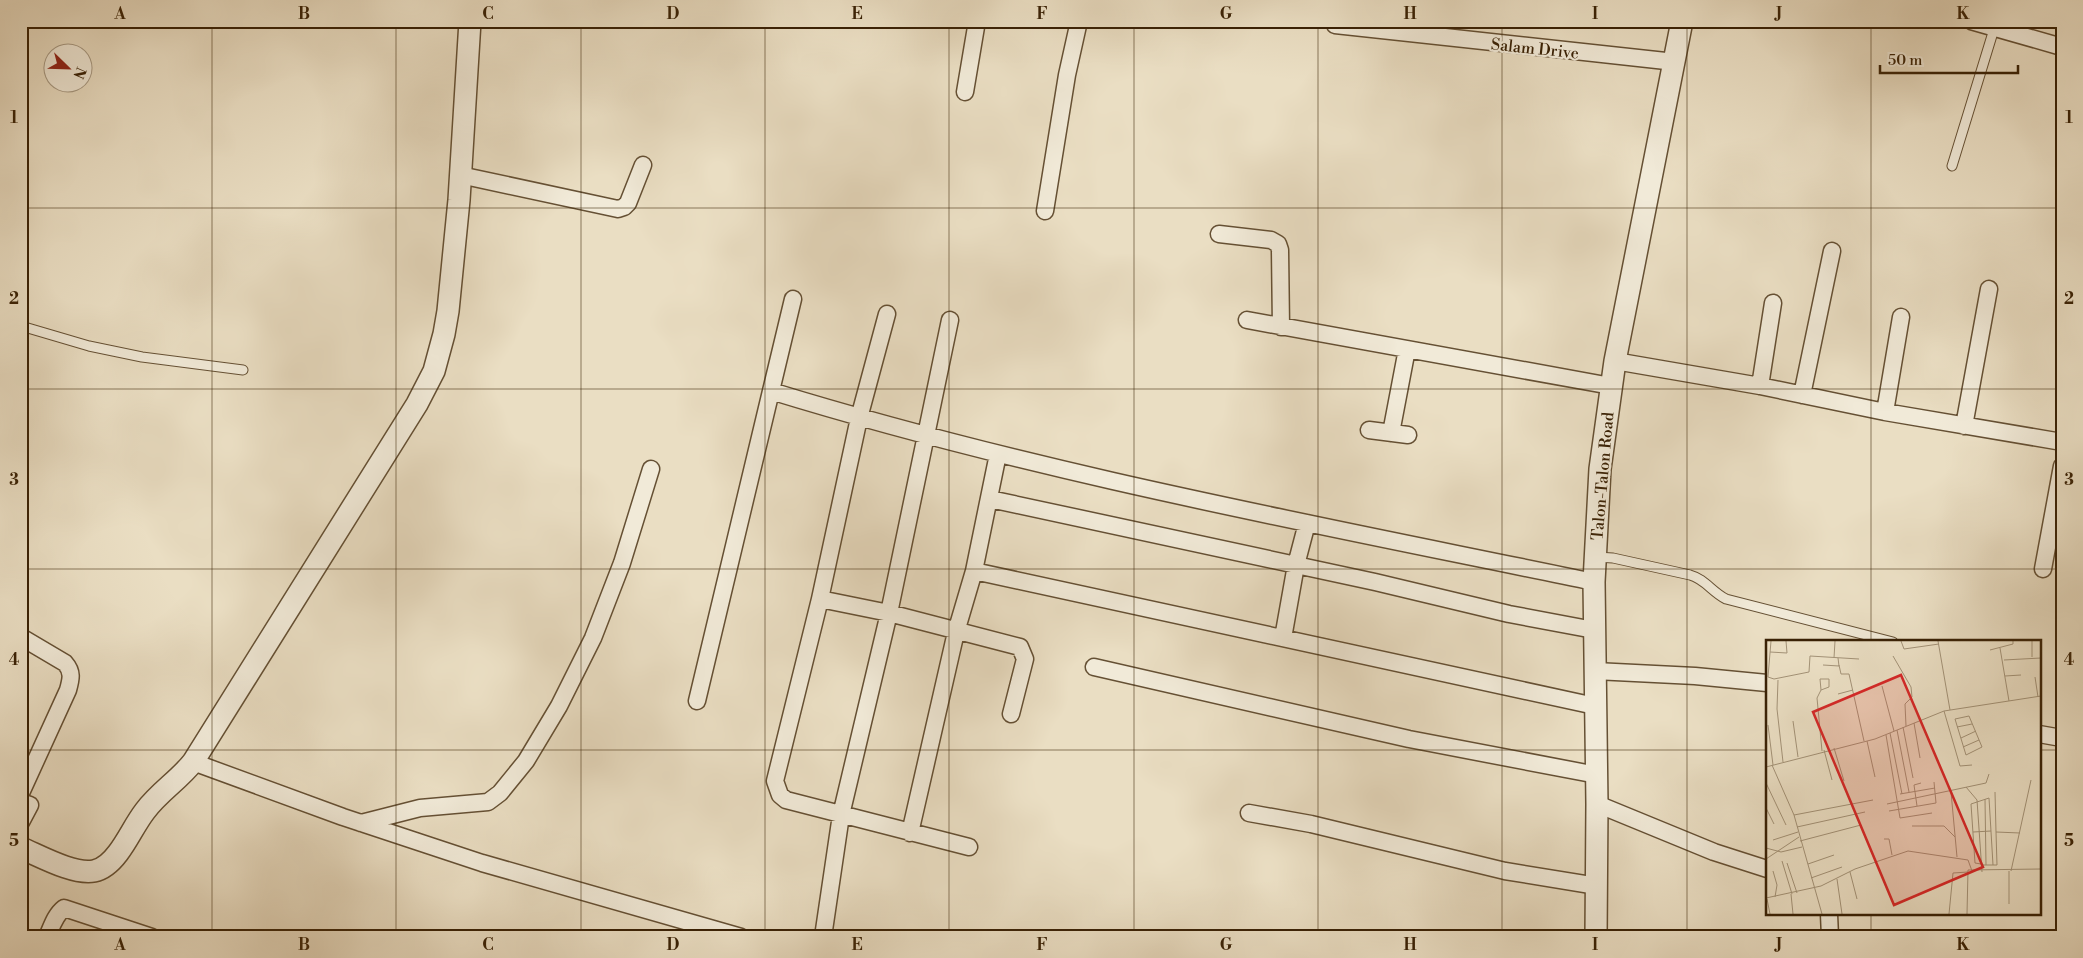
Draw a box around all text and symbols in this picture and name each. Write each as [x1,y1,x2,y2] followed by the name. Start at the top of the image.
[113,4,126,24] text: A
[298,4,310,24] text: B
[482,4,494,24] text: C
[667,4,680,24] text: D
[851,4,863,24] text: E
[1036,4,1048,24] text: F
[1220,4,1233,24] text: G
[1403,4,1417,24] text: H
[1592,4,1598,24] text: I
[1774,4,1782,24] text: J
[1957,4,1971,24] text: K
[1490,34,1580,64] street label: Salam Drive
[42,42,92,92] north arrow
[1880,42,2018,74] scale bar
[1888,51,1922,70] text: 50 m
[69,64,89,81] text: N
[10,108,18,128] text: 1
[2065,108,2073,128] text: 1
[9,289,19,309] text: 2
[2064,289,2074,309] text: 2
[1587,411,1619,541] street label: Talon-Talon Road
[9,470,19,490] text: 3
[2064,470,2074,490] text: 3
[1766,640,2040,916] inset map
[9,650,20,670] text: 4
[2064,650,2075,670] text: 4
[9,831,19,851] text: 5
[2064,831,2074,851] text: 5
[113,935,126,955] text: A
[298,935,310,955] text: B
[482,935,494,955] text: C
[667,935,680,955] text: D
[851,935,863,955] text: E
[1036,935,1048,955] text: F
[1220,935,1233,955] text: G
[1403,935,1417,955] text: H
[1592,935,1598,955] text: I
[1774,935,1782,955] text: J
[1957,935,1971,955] text: K

